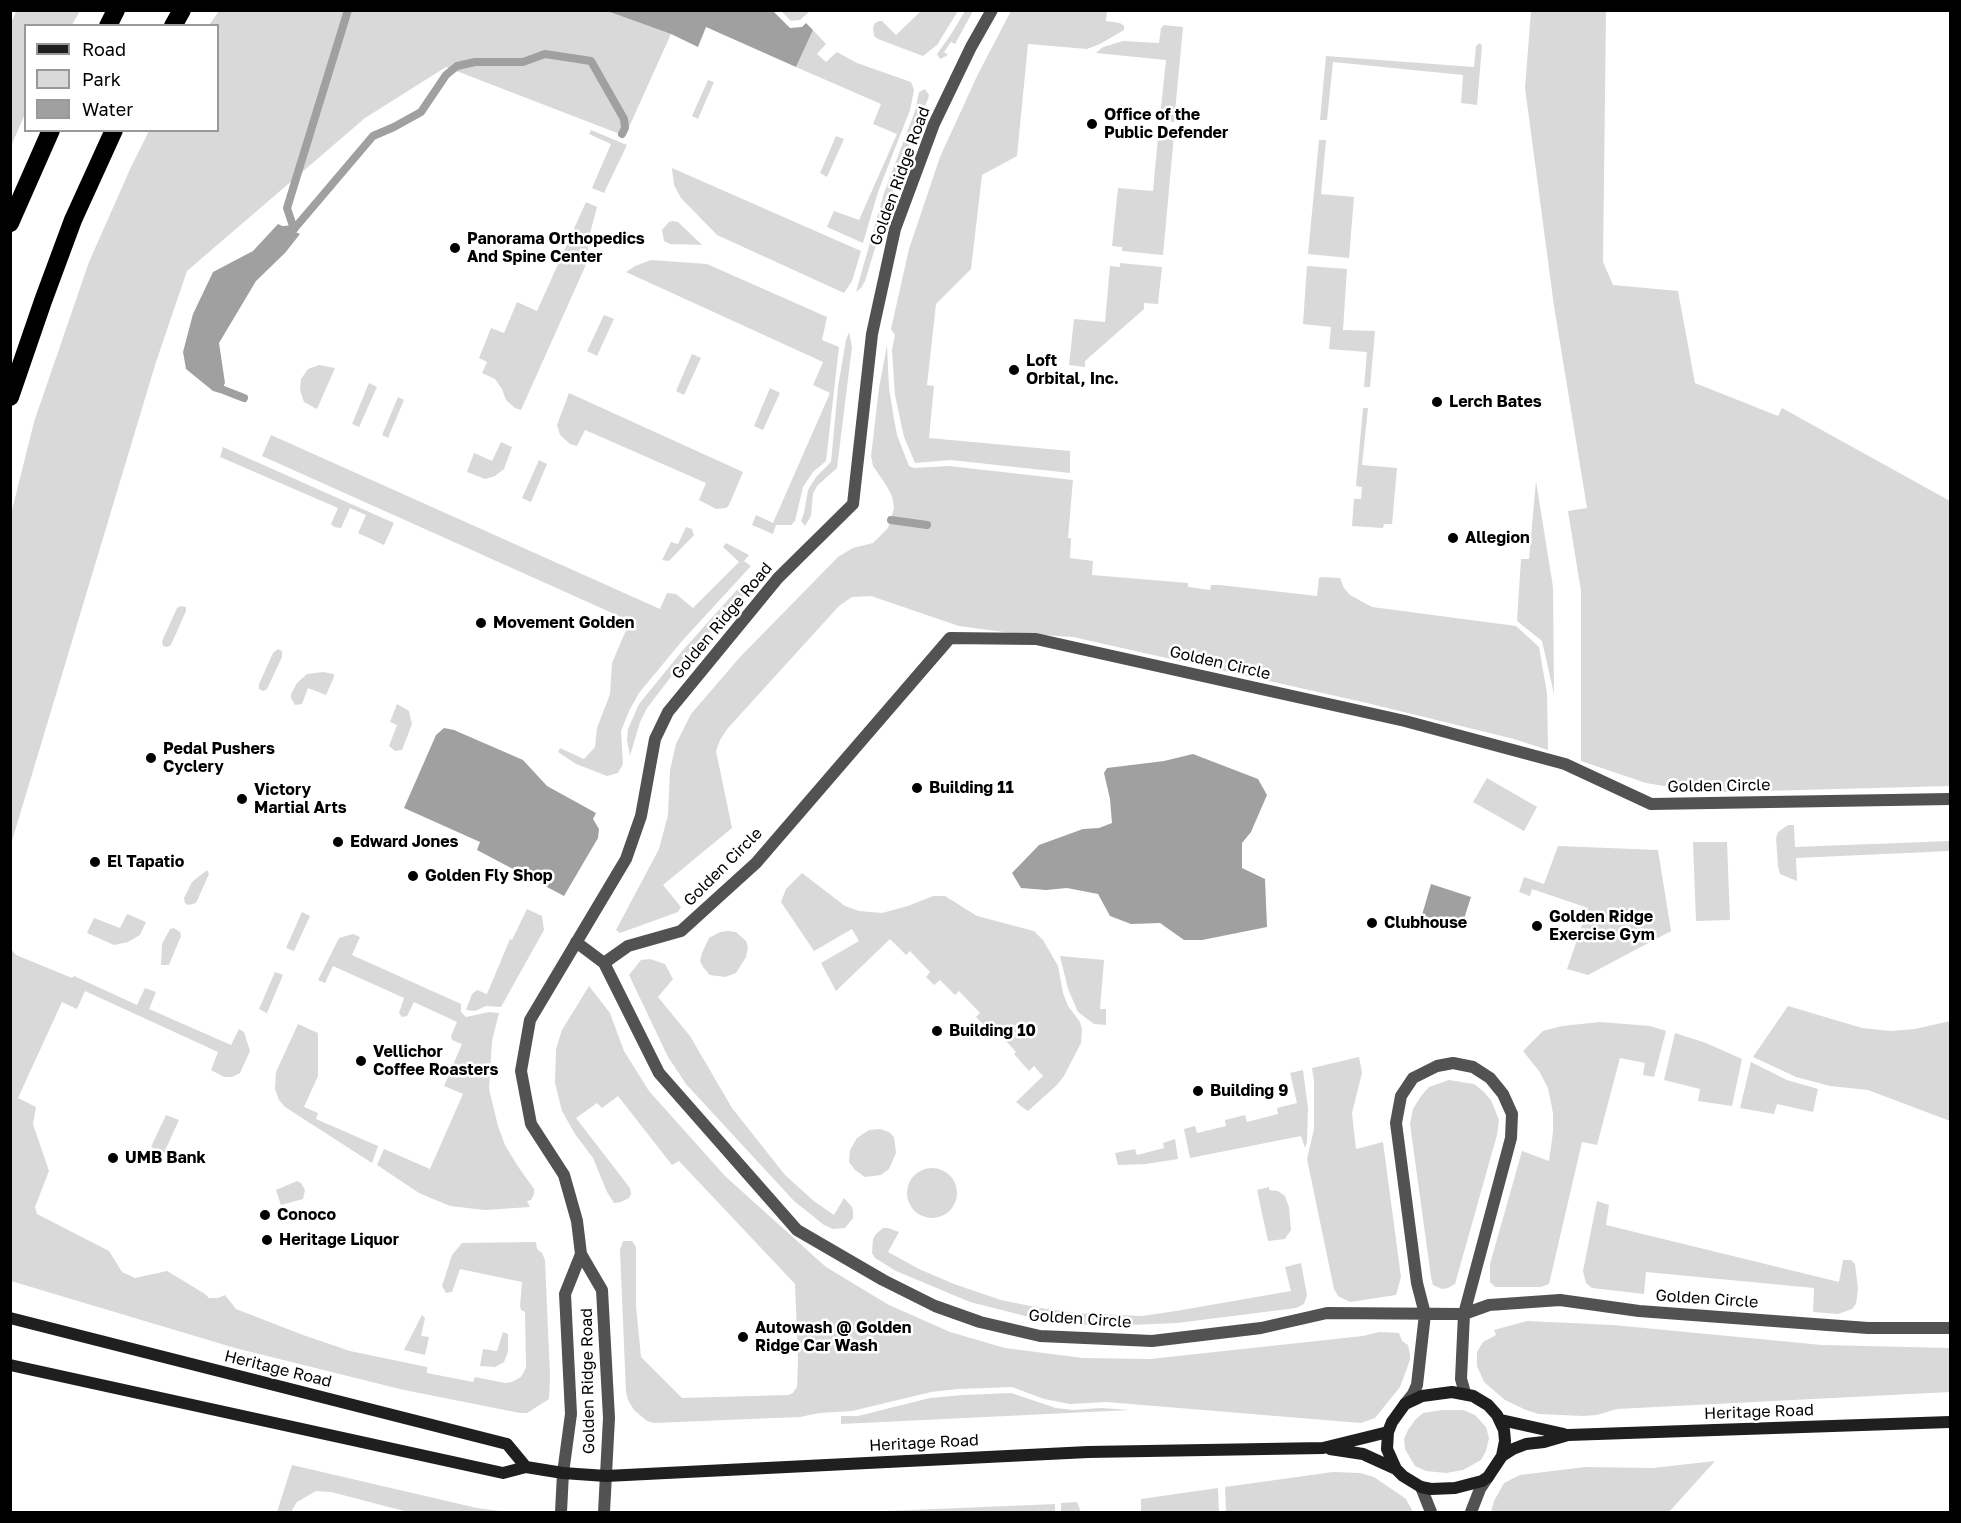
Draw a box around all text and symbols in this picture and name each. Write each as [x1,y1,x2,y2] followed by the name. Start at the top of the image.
[24,24,219,132] legend
[82,38,126,60] text: Road
[82,68,121,90] text: Park
[82,98,133,120] text: Water
[866,104,934,248] street label: Golden Ridge Road
[1104,105,1228,143] place label: Office of the Public Defender
[1085,117,1099,131] marker: Office of the Public Defender
[467,229,645,267] place label: Panorama Orthopedics And Spine Center
[448,241,462,255] marker: Panorama Orthopedics And Spine Center
[1026,351,1119,389] place label: Loft Orbital, Inc.
[1007,363,1021,377] marker: Loft Orbital, Inc.
[1449,392,1542,412] place label: Lerch Bates
[1430,395,1444,409] marker: Lerch Bates
[1465,528,1530,548] place label: Allegion
[1446,531,1460,545] marker: Allegion
[668,559,776,683] street label: Golden Ridge Road
[493,613,634,633] place label: Movement Golden
[474,616,488,630] marker: Movement Golden
[1168,642,1272,684] street label: Golden Circle
[163,739,275,777] place label: Pedal Pushers Cyclery
[144,751,158,765] marker: Pedal Pushers Cyclery
[1667,776,1771,796] street label: Golden Circle
[929,778,1014,798] place label: Building 11
[254,780,347,818] place label: Victory Martial Arts
[910,781,924,795] marker: Building 11
[235,792,249,806] marker: Victory Martial Arts
[680,824,766,910] street label: Golden Circle
[350,832,459,852] place label: Edward Jones
[331,835,345,849] marker: Edward Jones
[107,852,184,872] place label: El Tapatio
[88,855,102,869] marker: El Tapatio
[425,866,553,886] place label: Golden Fly Shop
[406,869,420,883] marker: Golden Fly Shop
[1549,907,1655,945] place label: Golden Ridge Exercise Gym
[1384,913,1467,933] place label: Clubhouse
[1365,916,1379,930] marker: Clubhouse
[1530,919,1544,933] marker: Golden Ridge Exercise Gym
[949,1021,1036,1041] place label: Building 10
[930,1024,944,1038] marker: Building 10
[373,1042,498,1080] place label: Vellichor Coffee Roasters
[354,1054,368,1068] marker: Vellichor Coffee Roasters
[1210,1081,1288,1101] place label: Building 9
[1191,1084,1205,1098] marker: Building 9
[125,1148,206,1168] place label: UMB Bank
[106,1151,120,1165] marker: UMB Bank
[277,1205,336,1225] place label: Conoco
[258,1208,272,1222] marker: Conoco
[279,1230,399,1250] place label: Heritage Liquor
[260,1233,274,1247] marker: Heritage Liquor
[1655,1286,1759,1312] street label: Golden Circle
[1028,1306,1132,1332] street label: Golden Circle
[577,1308,599,1454] street label: Golden Ridge Road
[755,1318,911,1356] place label: Autowash @ Golden Ridge Car Wash
[736,1330,750,1344] marker: Autowash @ Golden Ridge Car Wash
[222,1346,334,1392] street label: Heritage Road
[1704,1400,1814,1424] street label: Heritage Road
[869,1431,979,1455] street label: Heritage Road

